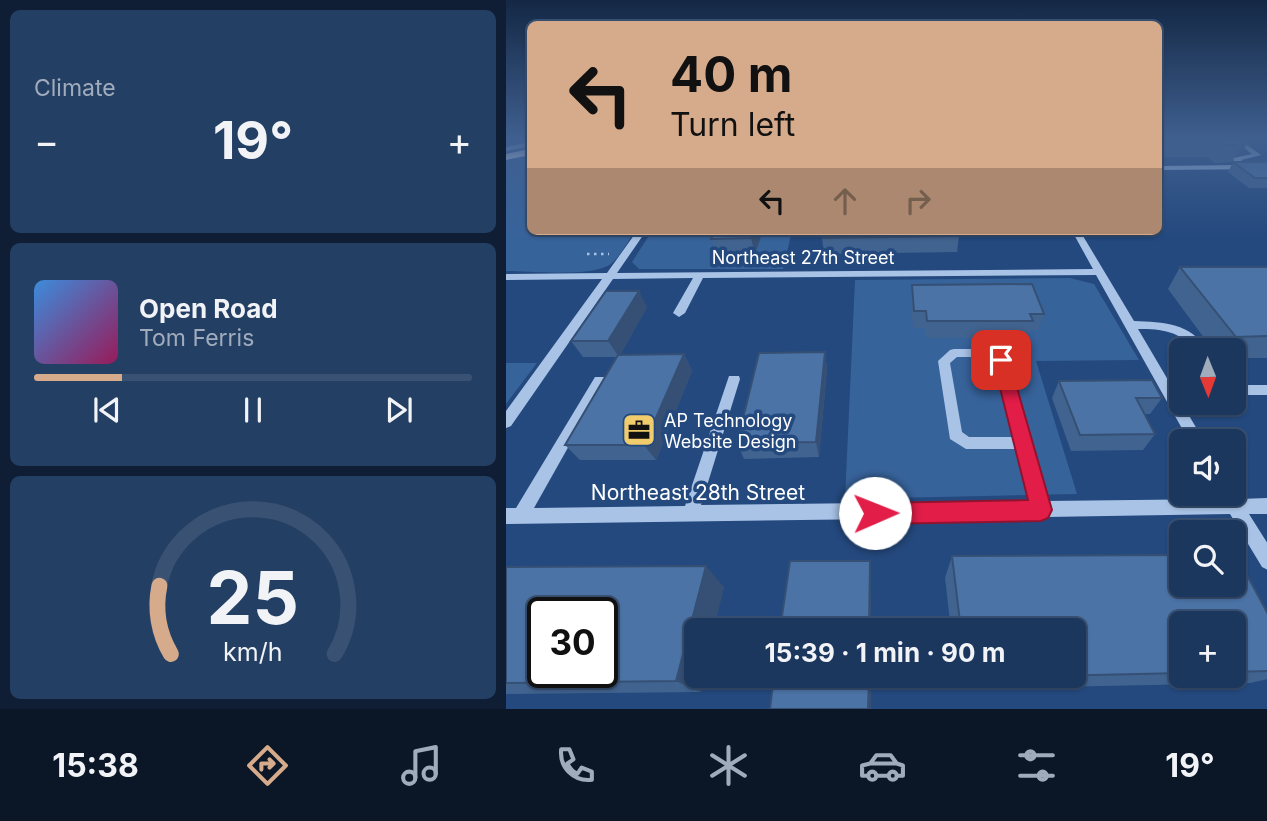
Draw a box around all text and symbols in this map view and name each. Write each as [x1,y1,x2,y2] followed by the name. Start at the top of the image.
[670,45,793,104] text: 40 m
[555,49,646,140] icon: left
[34,74,116,102] text: Climate
[670,105,795,144] text: Turn left
[213,109,293,172] text: 19°
[34,118,59,164] text: −
[447,118,472,164] text: +
[753,182,791,220] icon: left
[826,182,864,220] icon: ahead
[899,182,937,220] icon: right
[712,247,894,268] street label: Northeast 27th Street
[139,293,278,324] text: Open Road
[139,324,254,352] text: Tom Ferris
[971,330,1031,390] pin
[1169,338,1246,415] north arrow
[1169,338,1246,688] map controls
[982,341,1020,379] icon: arrive
[88,391,126,429] icon: previous
[234,391,272,429] icon: pause
[380,391,418,429] icon: next
[664,410,797,452] place label: AP Technology Website Design
[620,411,658,449] office icon: AP Technology Website Design
[1169,429,1246,506] button: sound
[838,476,912,550] position arrow
[591,480,805,505] street label: Northeast 28th Street
[1169,520,1246,597] button: search
[207,553,299,642] text: 25
[527,597,618,688] speed limit sign: 30
[1169,611,1246,688] button: +
[223,636,283,666] text: km/h
[765,637,1005,668] text: 15:39 · 1 min · 90 m
[243,741,292,790] icon: directions
[397,741,446,790] icon: music
[551,741,600,790] icon: phone
[704,741,753,790] icon: climate
[858,741,907,790] icon: car
[1012,741,1061,790] icon: filters
[52,746,139,785] text: 15:38
[1165,746,1215,785] text: 19°

